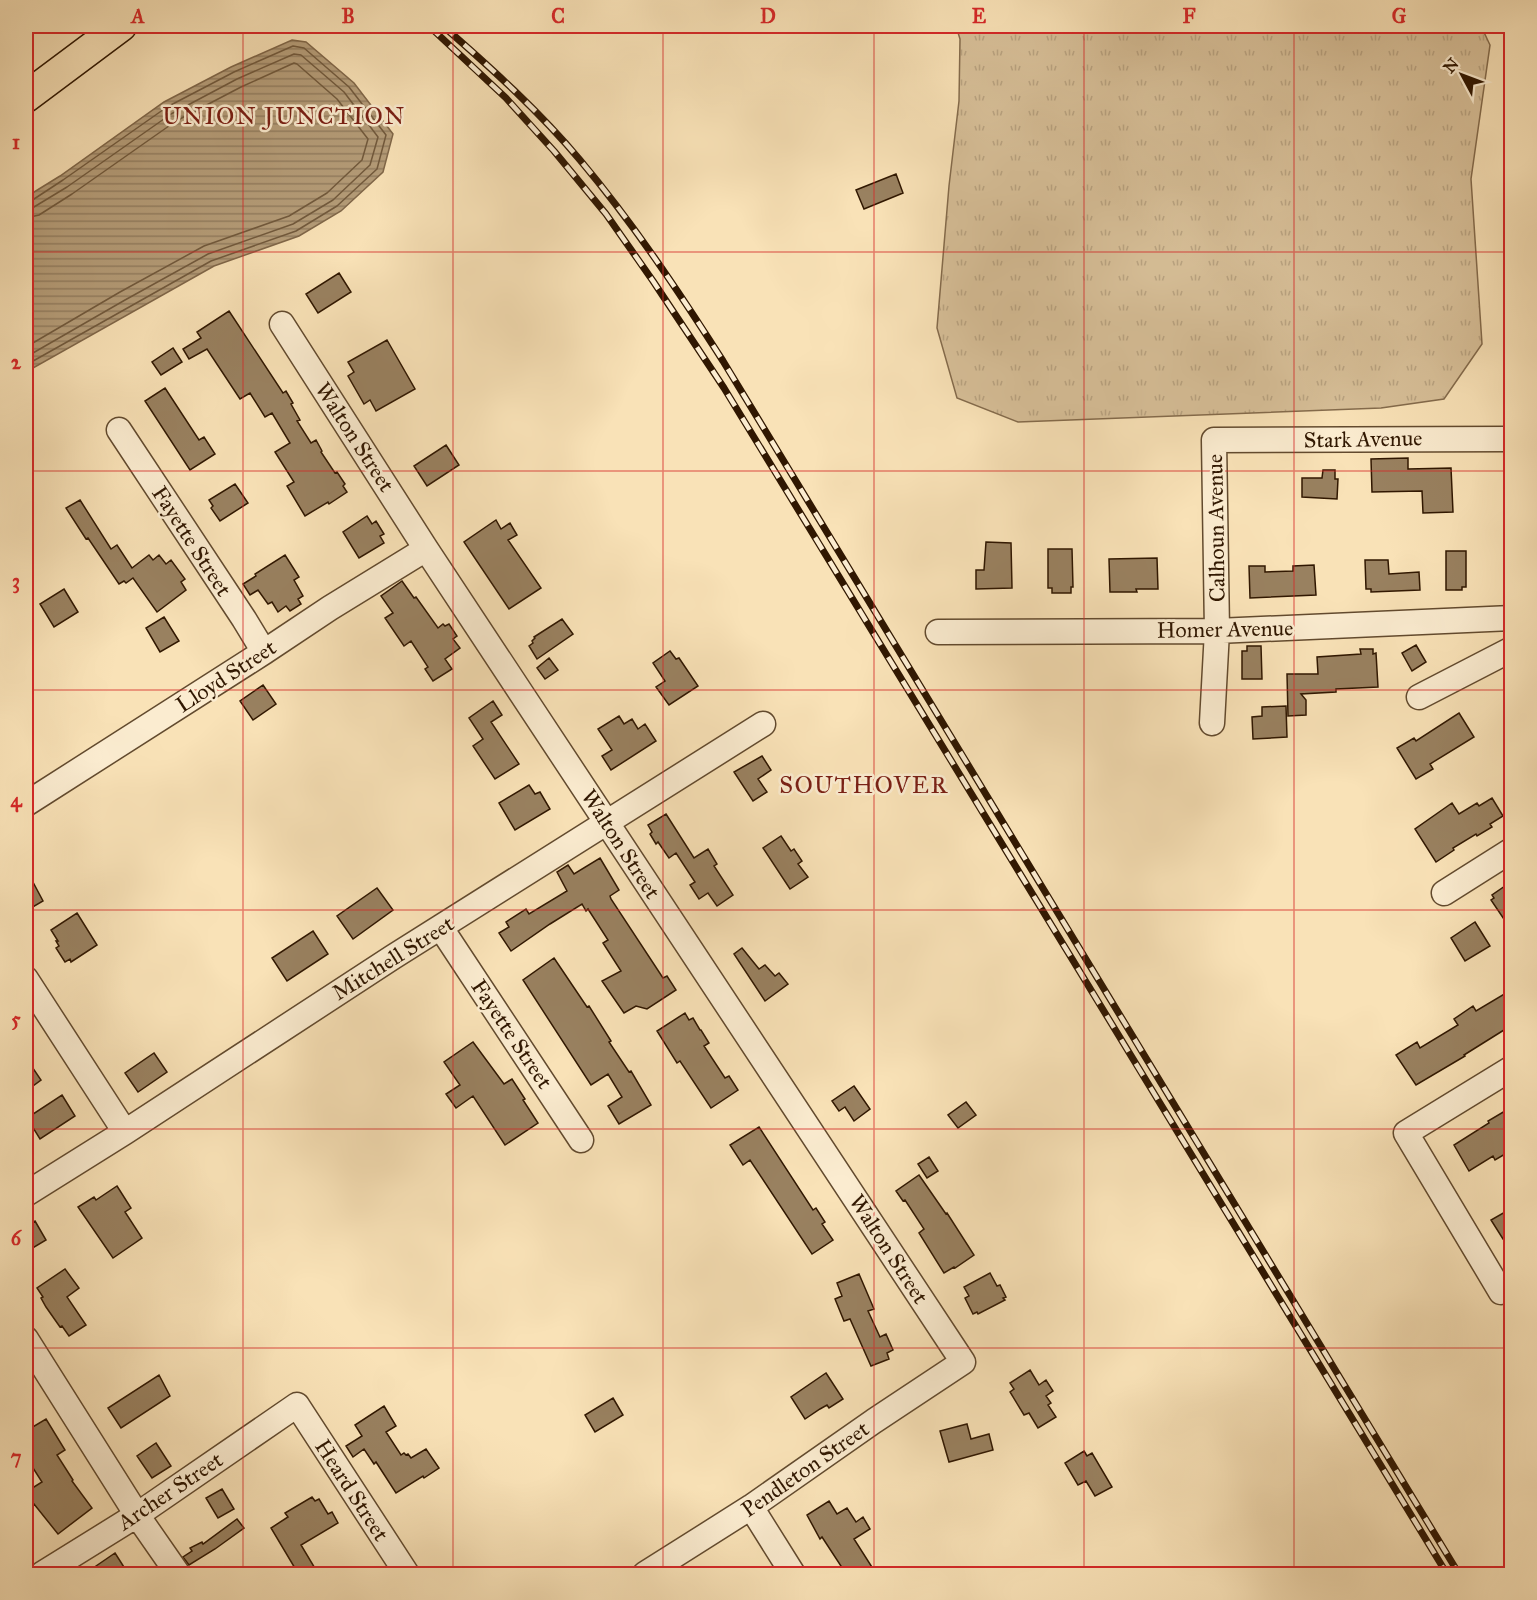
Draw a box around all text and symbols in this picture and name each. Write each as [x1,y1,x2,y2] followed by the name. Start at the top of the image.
[129,4,145,28] text: A
[341,4,355,28] text: B
[551,4,565,28] text: C
[760,4,776,28] text: D
[972,4,987,28] text: E
[1182,4,1196,28] text: F
[1392,4,1407,28] text: G
[1432,45,1492,105] north arrow
[1439,54,1463,77] text: N
[162,101,406,131] district label: UNION JUNCTION
[12,130,20,154] text: 1
[11,350,22,374] text: 2
[310,377,401,497] street label: Walton Street
[1303,424,1423,454] street label: Stark Avenue
[1201,454,1231,602] street label: Calhoun Avenue
[146,481,238,601] street label: Fayette Street
[12,569,20,594] text: 3
[1156,614,1294,644] street label: Homer Avenue
[171,634,281,718] street label: Lloyd Street
[779,770,949,800] district label: SOUTHOVER
[576,784,667,904] street label: Walton Street
[10,788,22,813] text: 4
[327,910,459,1006] street label: Mitchell Street
[466,974,559,1094] street label: Fayette Street
[11,1007,21,1031] text: 5
[844,1189,935,1309] street label: Walton Street
[11,1226,23,1250] text: 6
[736,1415,874,1523] street label: Pendleton Street
[309,1434,395,1546] street label: Heard Street
[11,1445,22,1469] text: 7
[111,1446,228,1537] street label: Archer Street

